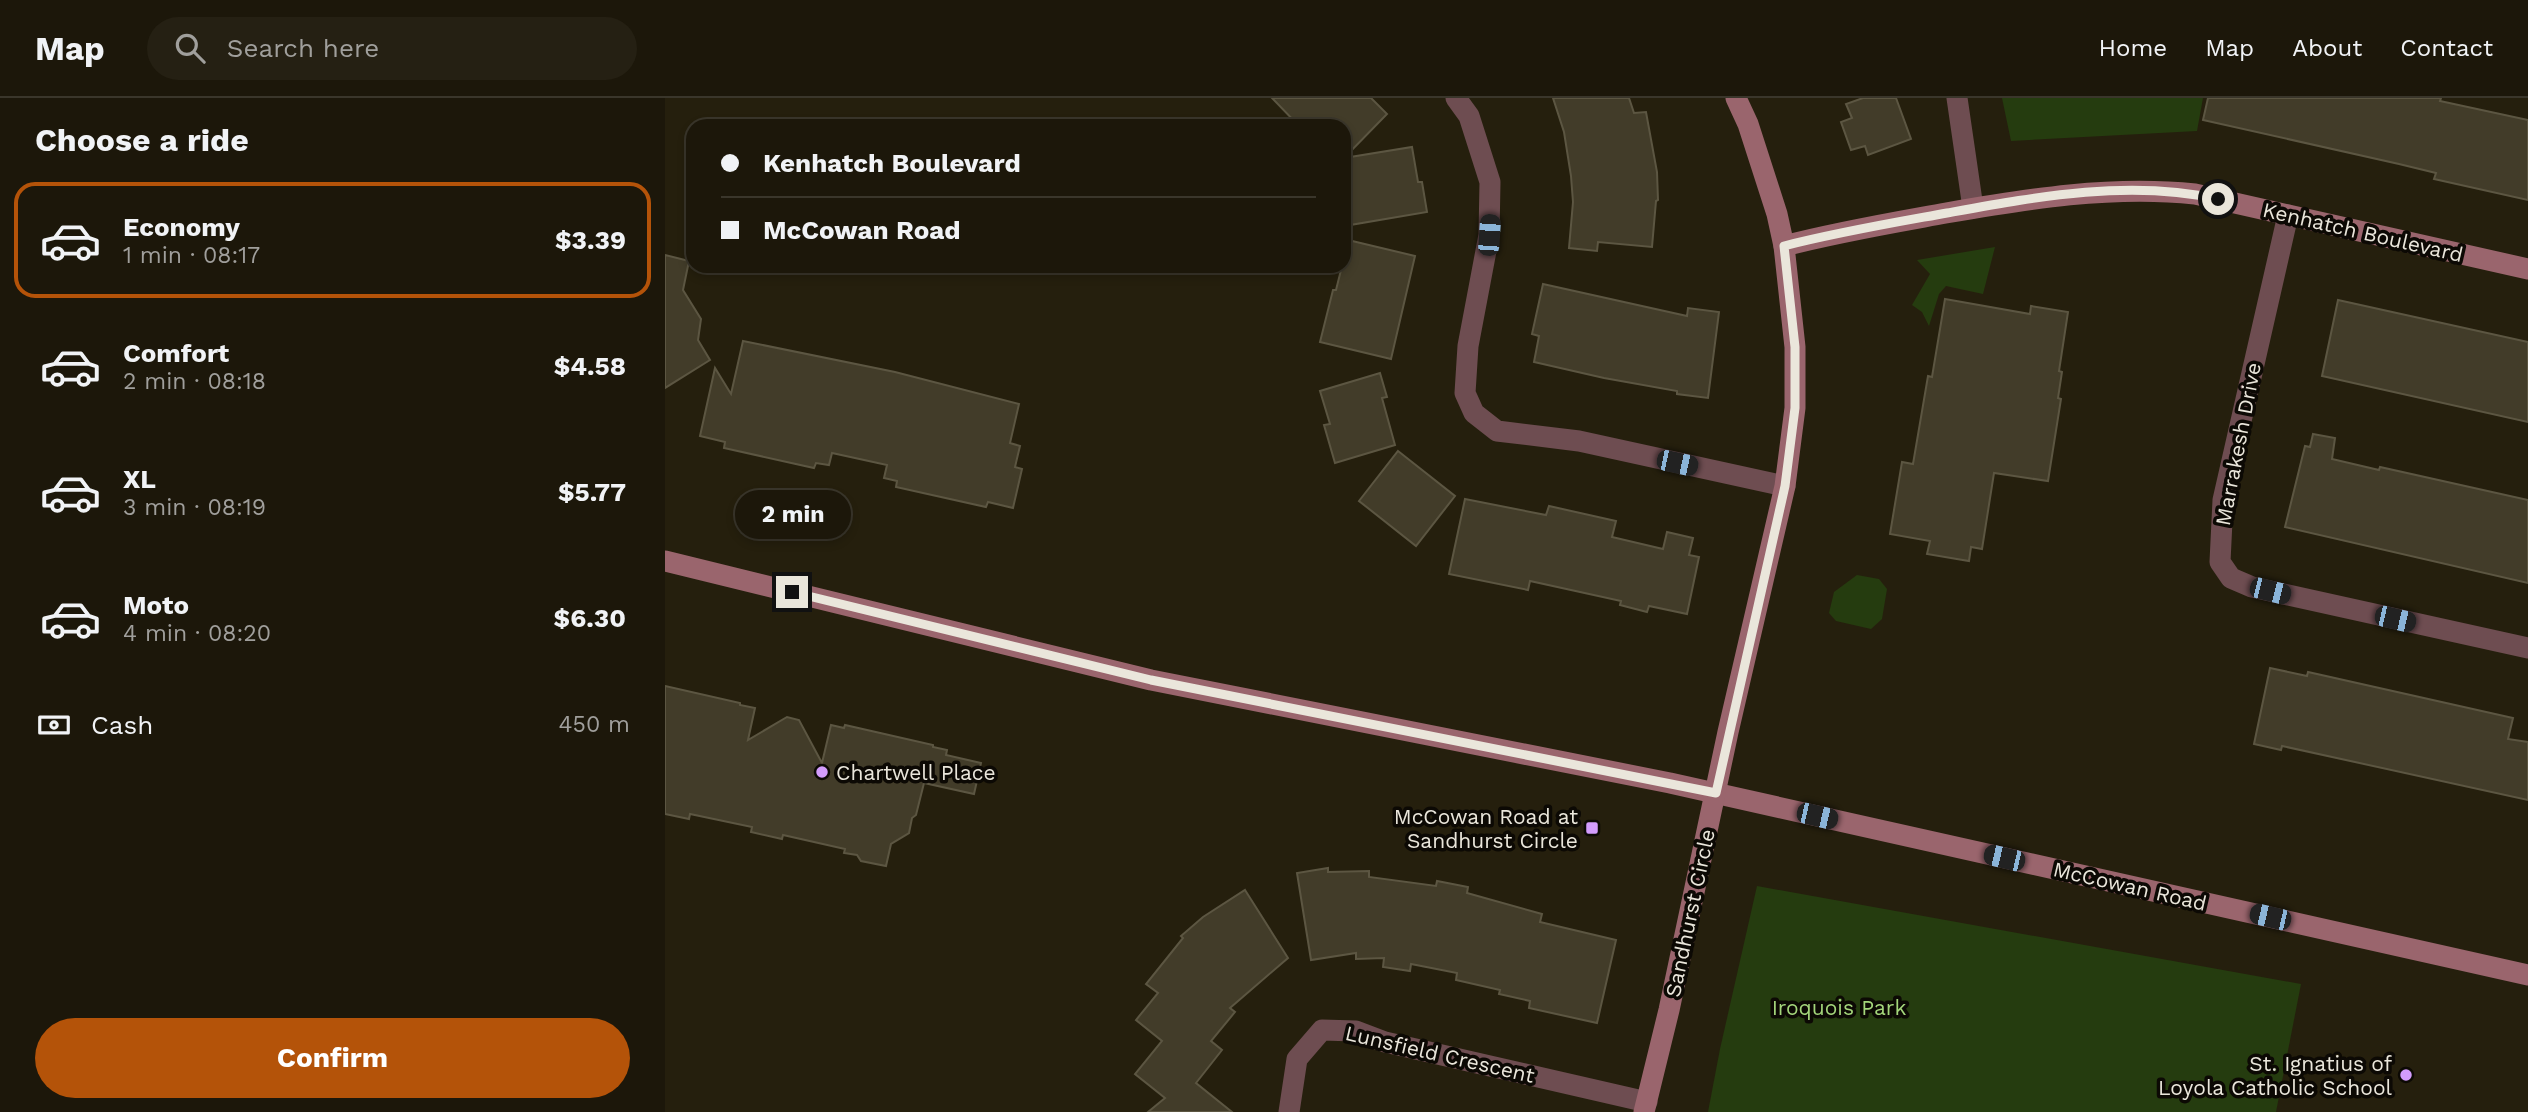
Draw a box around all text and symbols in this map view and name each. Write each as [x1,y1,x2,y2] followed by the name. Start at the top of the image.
[147,17,637,80] search box
[35,29,105,68] text: Map
[171,29,209,67] icon: search
[227,33,379,63] text: Search here
[2099,34,2167,62] text: Home
[2205,34,2254,62] text: Map
[2292,34,2362,62] text: About
[2400,34,2493,62] text: Contact
[35,121,249,159] text: Choose a ride
[763,148,1021,178] text: Kenhatch Boulevard
[2202,183,2234,215] route start
[2260,197,2466,267] street label: Kenhatch Boulevard
[39,209,102,272] icon: car
[123,212,240,242] text: Economy
[1478,213,1501,257] car
[763,215,961,245] text: McCowan Road
[555,225,626,255] text: $3.39
[123,242,260,269] text: 1 min · 08:17
[39,335,102,398] icon: car
[123,338,229,368] text: Comfort
[554,351,626,381] text: $4.58
[2210,360,2266,528] street label: Marrakesh Drive
[123,368,266,395] text: 2 min · 08:18
[1655,448,1700,478] car
[39,461,102,524] icon: car
[123,464,156,494] text: XL
[558,477,626,507] text: $5.77
[734,490,850,540] callout: 2 min
[123,494,266,521] text: 3 min · 08:19
[762,501,824,528] text: 2 min
[776,576,808,608] route end
[2248,576,2293,606] car
[39,587,102,650] icon: car
[123,590,189,620] text: Moto
[554,603,626,633] text: $6.30
[2373,604,2418,634] car
[123,620,271,647] text: 4 min · 08:20
[35,706,73,744] icon: cash
[91,710,153,740] text: Cash
[558,711,630,738] text: 450 m
[836,760,996,785] place label: Chartwell Place
[814,764,830,780] marker: Chartwell Place
[1795,801,1840,831] car
[1394,804,1578,853] place label: McCowan Road at Sandhurst Circle
[1584,820,1600,836] marker: McCowan Road at Sandhurst Circle
[1660,827,1720,999] street label: Sandhurst Circle
[1982,843,2027,873] car
[2051,856,2209,916] street label: McCowan Road
[2248,902,2293,932] car
[1772,995,1906,1020] park label: Iroquois Park
[35,1018,630,1098] button: Confirm
[1343,1020,1537,1088] street label: Lunsfield Crescent
[2158,1051,2393,1100] place label: St. Ignatius of Loyola Catholic School
[2398,1067,2414,1083] marker: St. Ignatius of Loyola Catholic School

